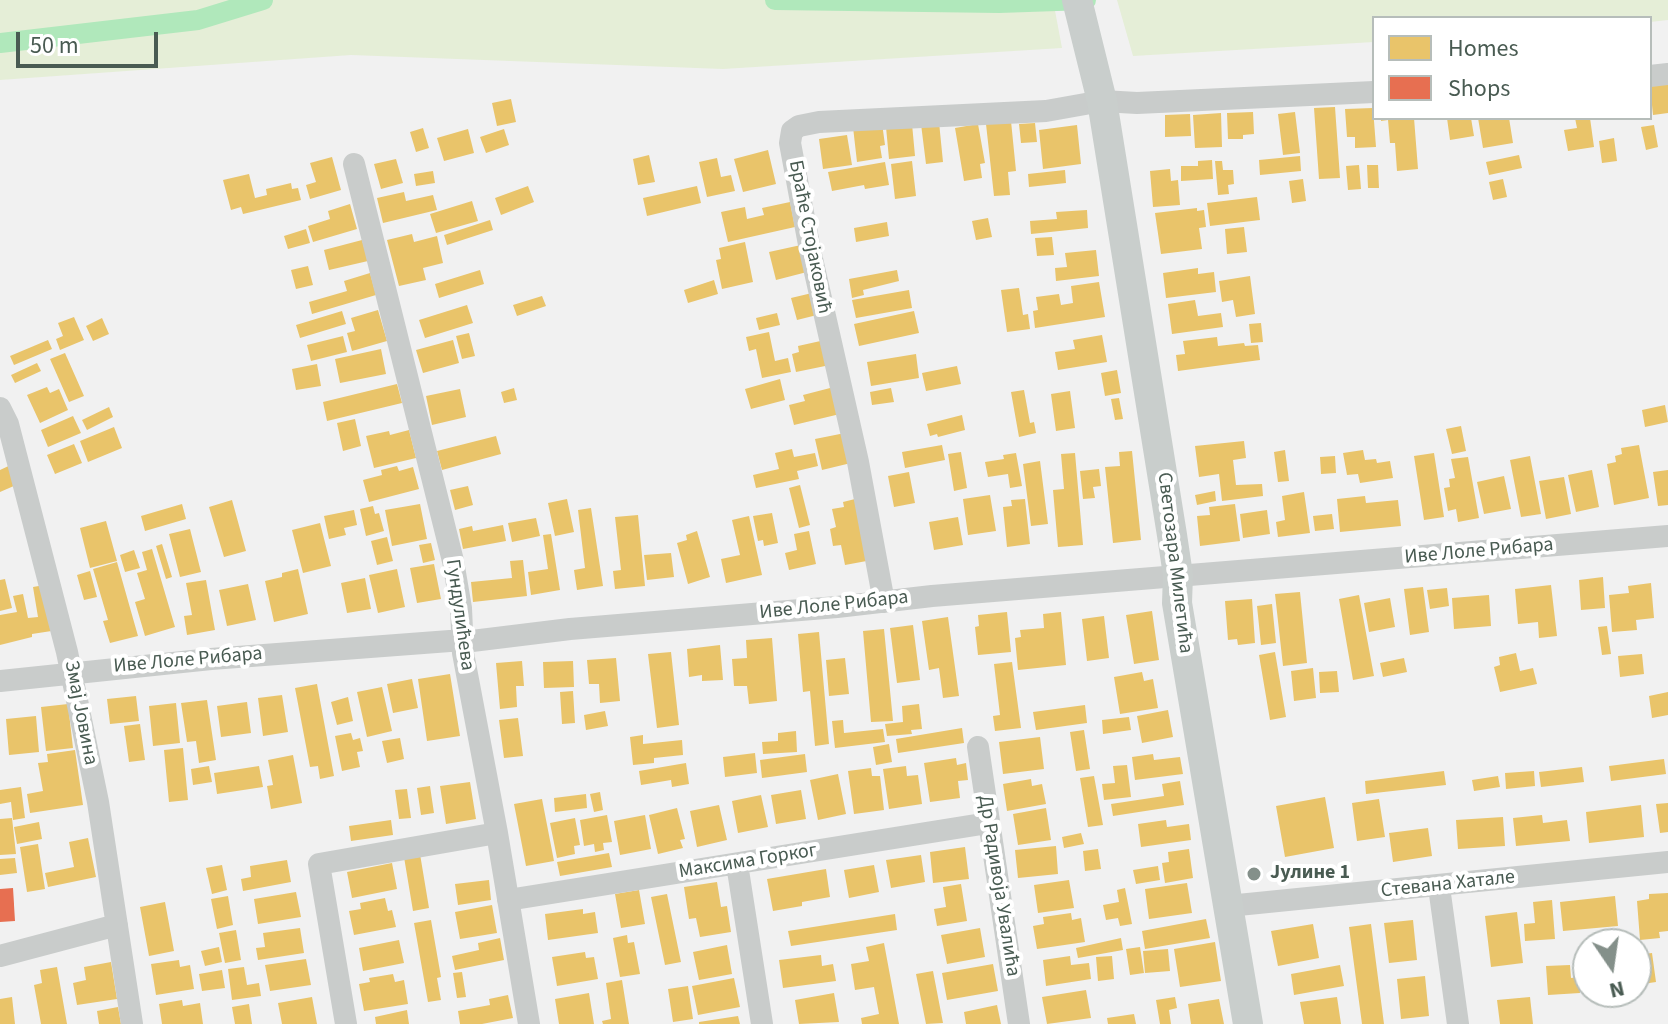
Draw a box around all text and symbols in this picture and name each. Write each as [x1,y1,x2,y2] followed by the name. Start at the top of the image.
[20,16,162,66] scale bar
[1372,16,1652,120] legend
[30,28,79,63] text: 50 m
[1448,31,1519,66] text: Homes
[1448,71,1510,106] text: Shops
[782,158,836,316] street label: Браће Стојаковић
[1151,471,1197,655] street label: Светозара Милетића
[1403,534,1555,570] street label: Иве Лоле Рибара
[439,558,479,672] street label: Гундулићева
[758,586,910,626] street label: Иве Лоле Рибара
[112,643,264,679] street label: Иве Лоле Рибара
[58,659,102,767] street label: Змај Јовина
[972,794,1024,978] street label: Др Радивоја Увалића
[677,839,819,885] street label: Максима Горког
[1270,862,1350,886] place label: Јулине 1
[1245,865,1263,883] marker: Јулине 1
[1380,866,1516,904] street label: Стевана Хатале
[1572,928,1652,1008] north arrow
[1606,972,1628,1007] text: N

